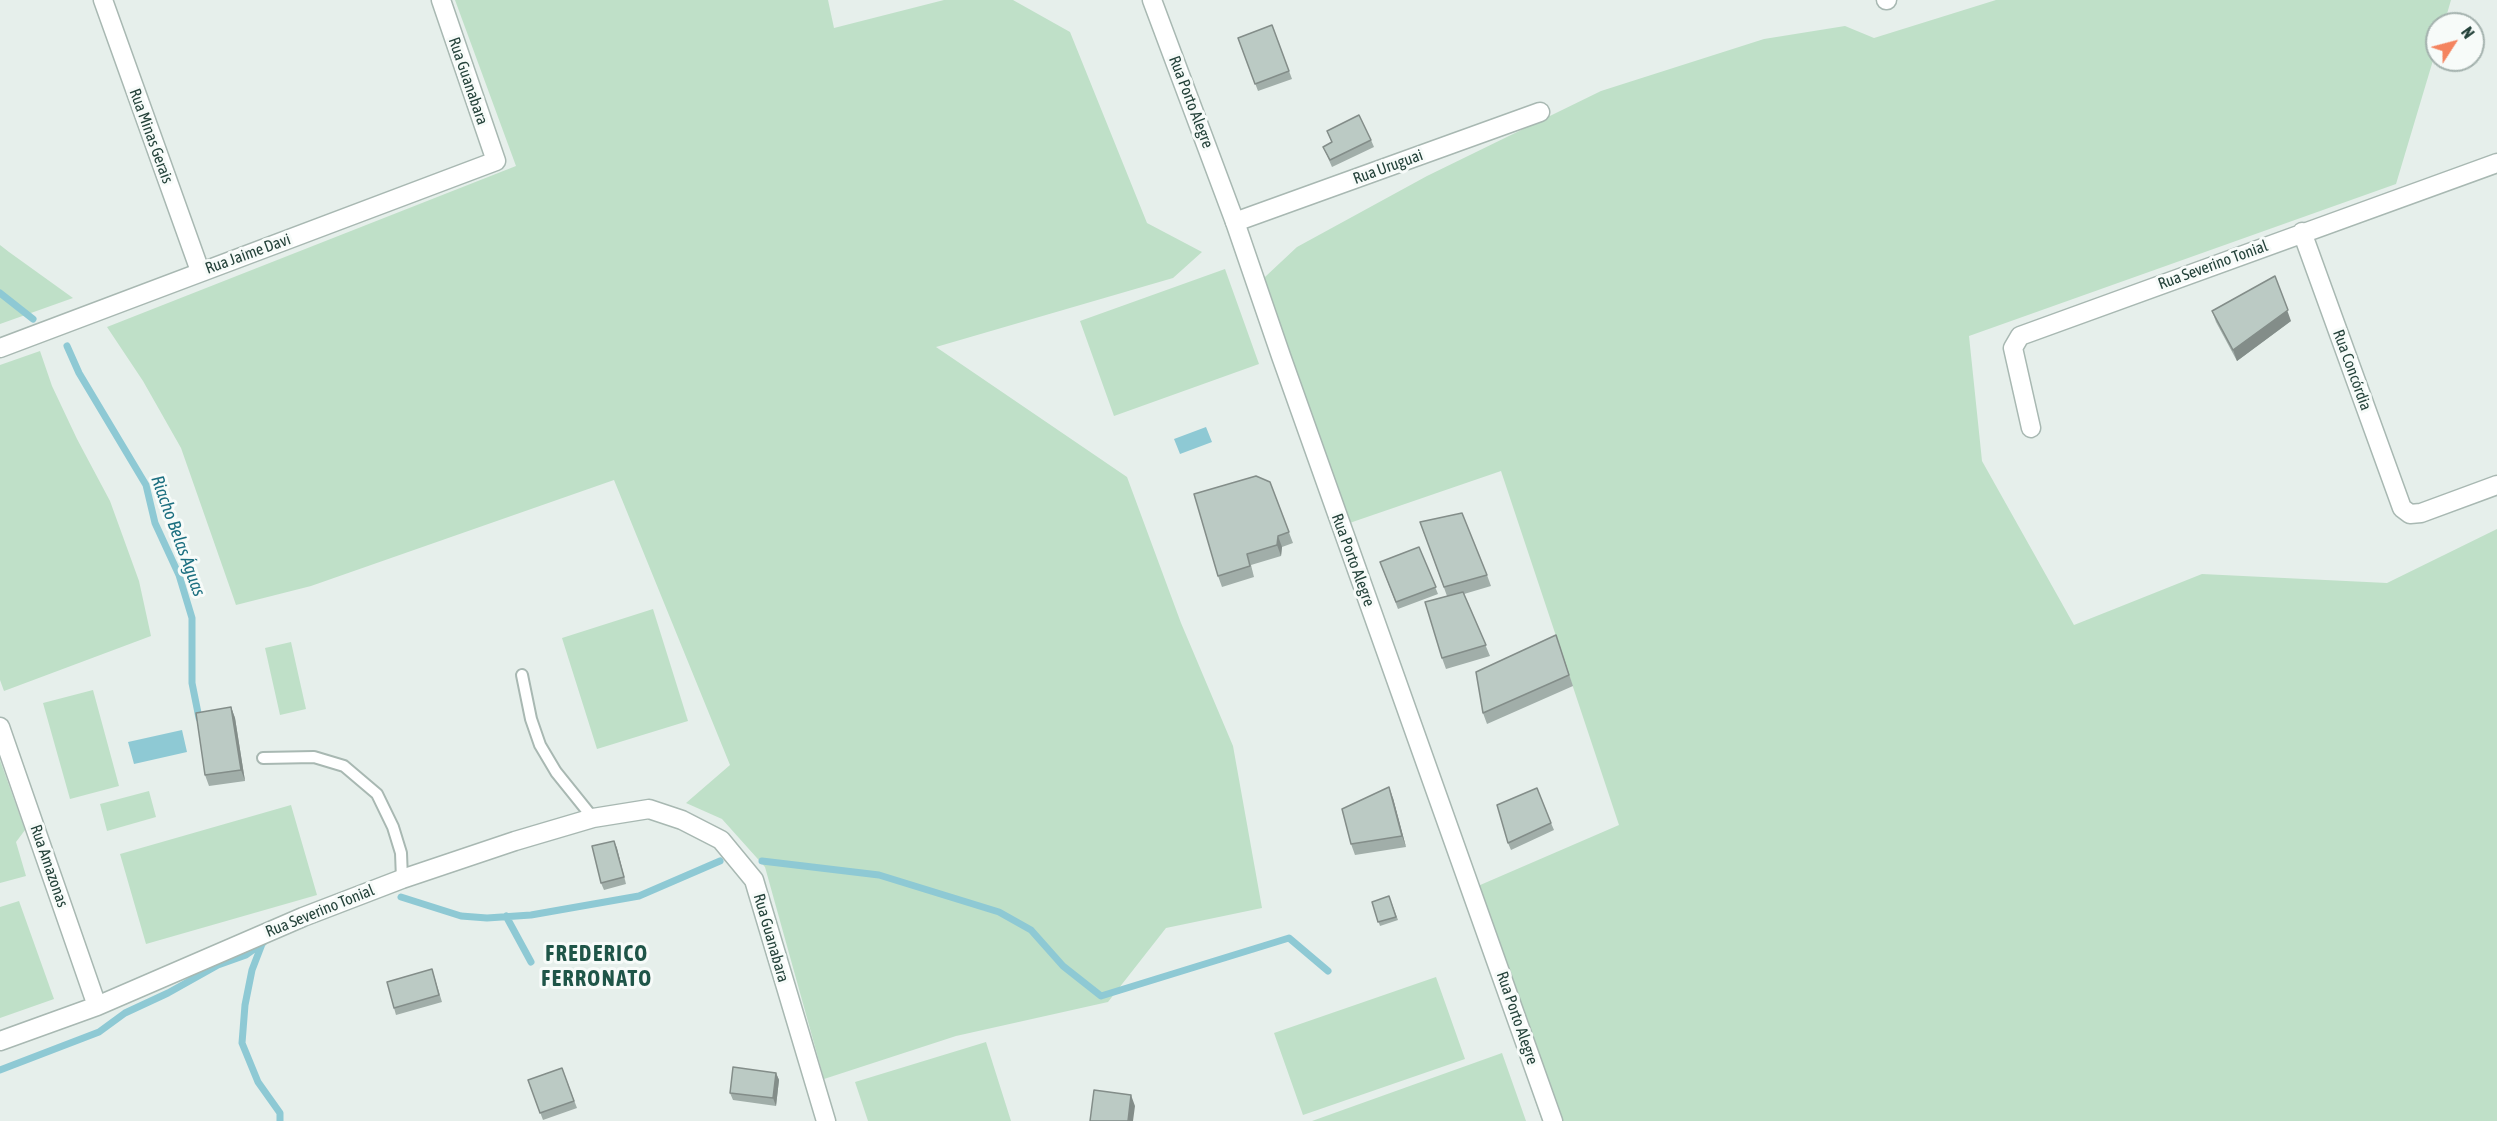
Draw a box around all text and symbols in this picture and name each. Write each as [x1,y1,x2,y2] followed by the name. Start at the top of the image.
[2425,12,2485,72] north arrow
[2458,23,2478,42] text: N
[444,35,492,127] street label: Rua Guanabara
[1165,53,1217,151] street label: Rua Porto Alegre
[125,86,177,186] street label: Rua Minas Gerais
[1350,145,1426,189] street label: Rua Uruguai
[203,230,293,278] street label: Rua Jaime Davi
[2155,236,2271,294] street label: Rua Severino Tonial
[2328,327,2376,413] street label: Rua Concórdia
[146,473,210,599] water label: Riacho Belas Águas
[1327,511,1379,609] street label: Rua Porto Alegre
[26,822,72,910] street label: Rua Amazonas
[263,880,377,942] street label: Rua Severino Tonial
[749,892,793,984] street label: Rua Guanabara
[541,941,653,992] district label: FREDERICO FERRONATO
[1492,969,1542,1067] street label: Rua Porto Alegre

